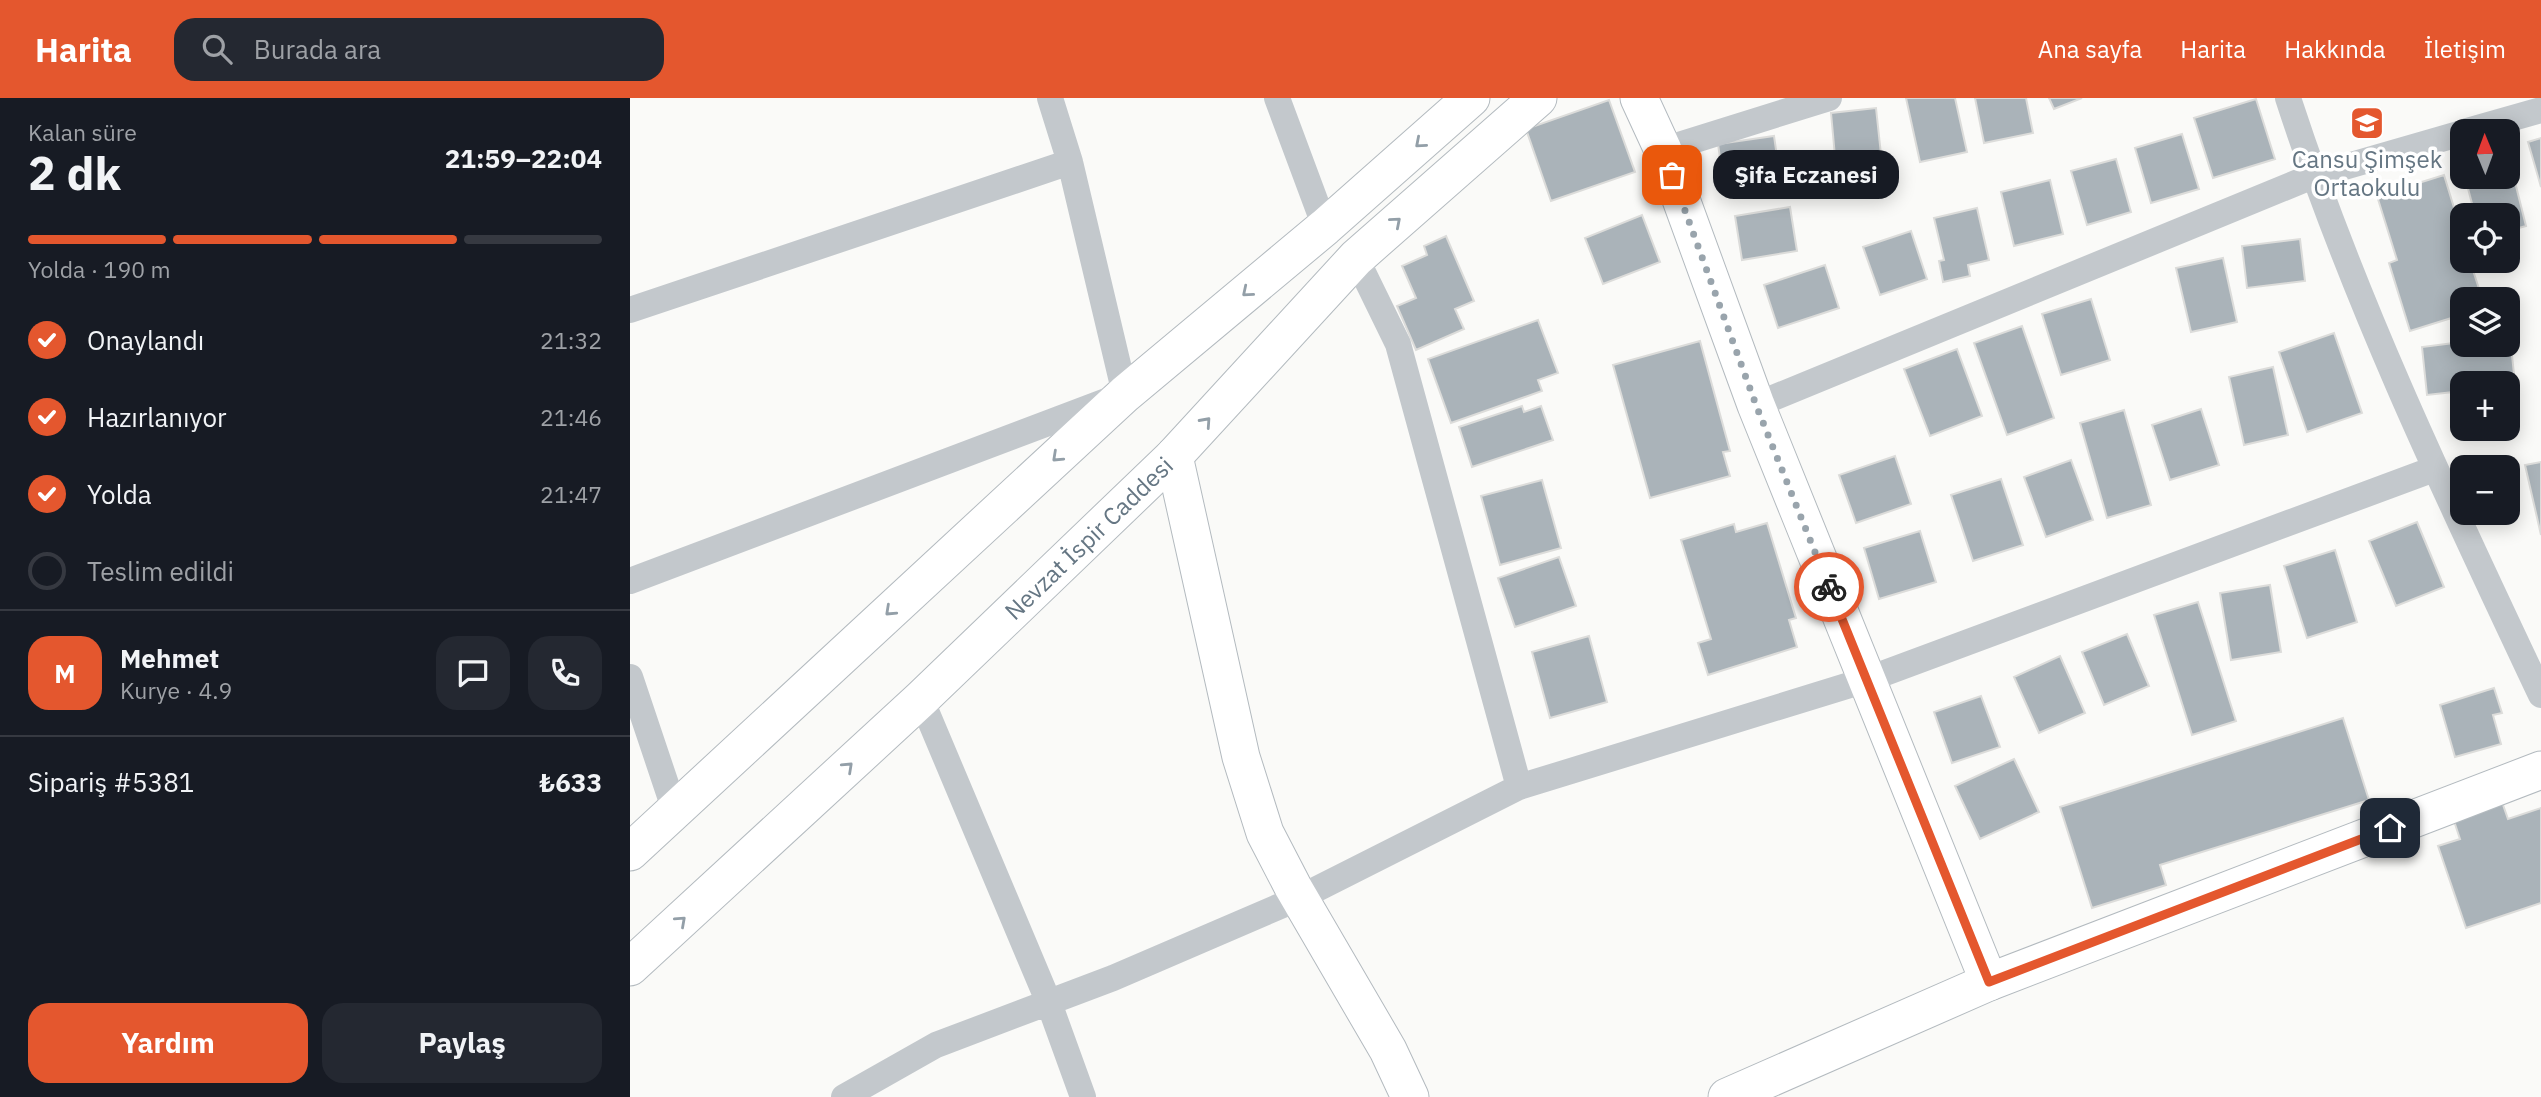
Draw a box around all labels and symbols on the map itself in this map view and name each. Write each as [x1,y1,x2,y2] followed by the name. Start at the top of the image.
[2348,104,2386,142] school or university icon: Cansu Şimşek Ortaokulu
[2450,119,2520,189] north arrow
[1415,135,1428,147] one-way arrow
[2292,143,2443,203] place label: Cansu Şimşek Ortaokulu
[1642,145,1702,205] pin
[1714,150,1900,200] callout: Şifa Eczanesi
[1388,218,1401,230] one-way arrow
[1243,283,1255,296] one-way arrow
[1197,417,1210,430] one-way arrow
[1052,448,1065,461] one-way arrow
[997,450,1180,626] street label: Nevzat İspir Caddesi
[1794,552,1864,622] courier
[885,603,898,616] one-way arrow
[840,762,853,775] one-way arrow
[2360,798,2420,858] pin
[673,917,686,929] one-way arrow

